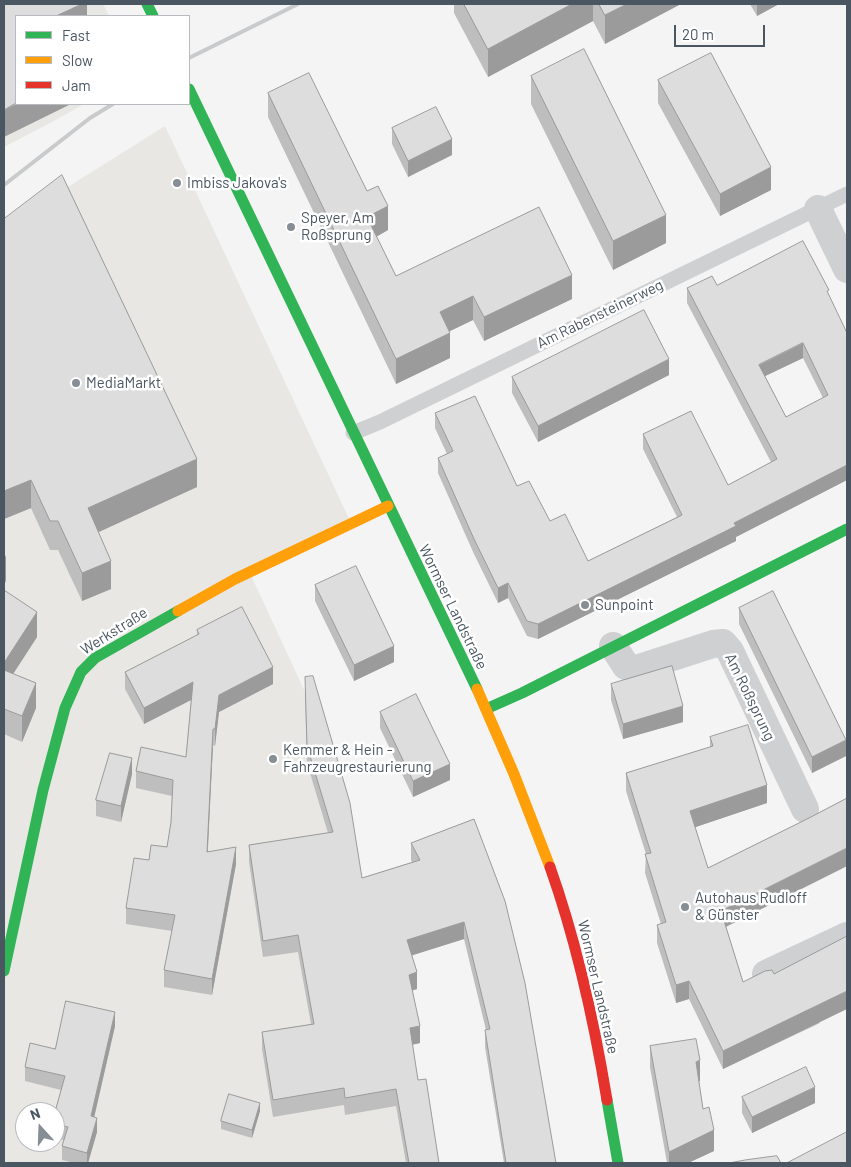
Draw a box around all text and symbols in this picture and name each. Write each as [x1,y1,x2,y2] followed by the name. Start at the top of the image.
[15,15,190,105] legend
[676,15,767,47] scale bar
[682,25,714,43] text: 20 m
[62,26,90,44] text: Fast
[62,51,93,69] text: Slow
[62,76,91,94] text: Jam
[187,174,287,192] place label: Imbiss Jakova's
[171,177,183,189] marker: Imbiss Jakova's
[301,209,374,244] place label: Speyer, Am Roßsprung
[285,221,297,233] marker: Speyer, Am Roßsprung
[534,276,666,352] street label: Am Rabensteinerweg
[86,374,161,392] place label: MediaMarkt
[70,377,82,389] marker: MediaMarkt
[415,542,491,672] street label: Wormser Landstraße
[595,596,654,614] place label: Sunpoint
[579,599,591,611] marker: Sunpoint
[77,603,151,659] street label: Werkstraße
[721,650,779,744] street label: Am Roßsprung
[283,741,432,776] place label: Kemmer & Hein - Fahrzeugrestaurierung
[267,753,279,765] marker: Kemmer & Hein - Fahrzeugrestaurierung
[695,889,807,924] place label: Autohaus Rudloff & Günster
[679,901,691,913] marker: Autohaus Rudloff & Günster
[574,918,622,1056] street label: Wormser Landstraße
[15,1102,65,1152] north arrow
[28,1104,42,1123] text: N

